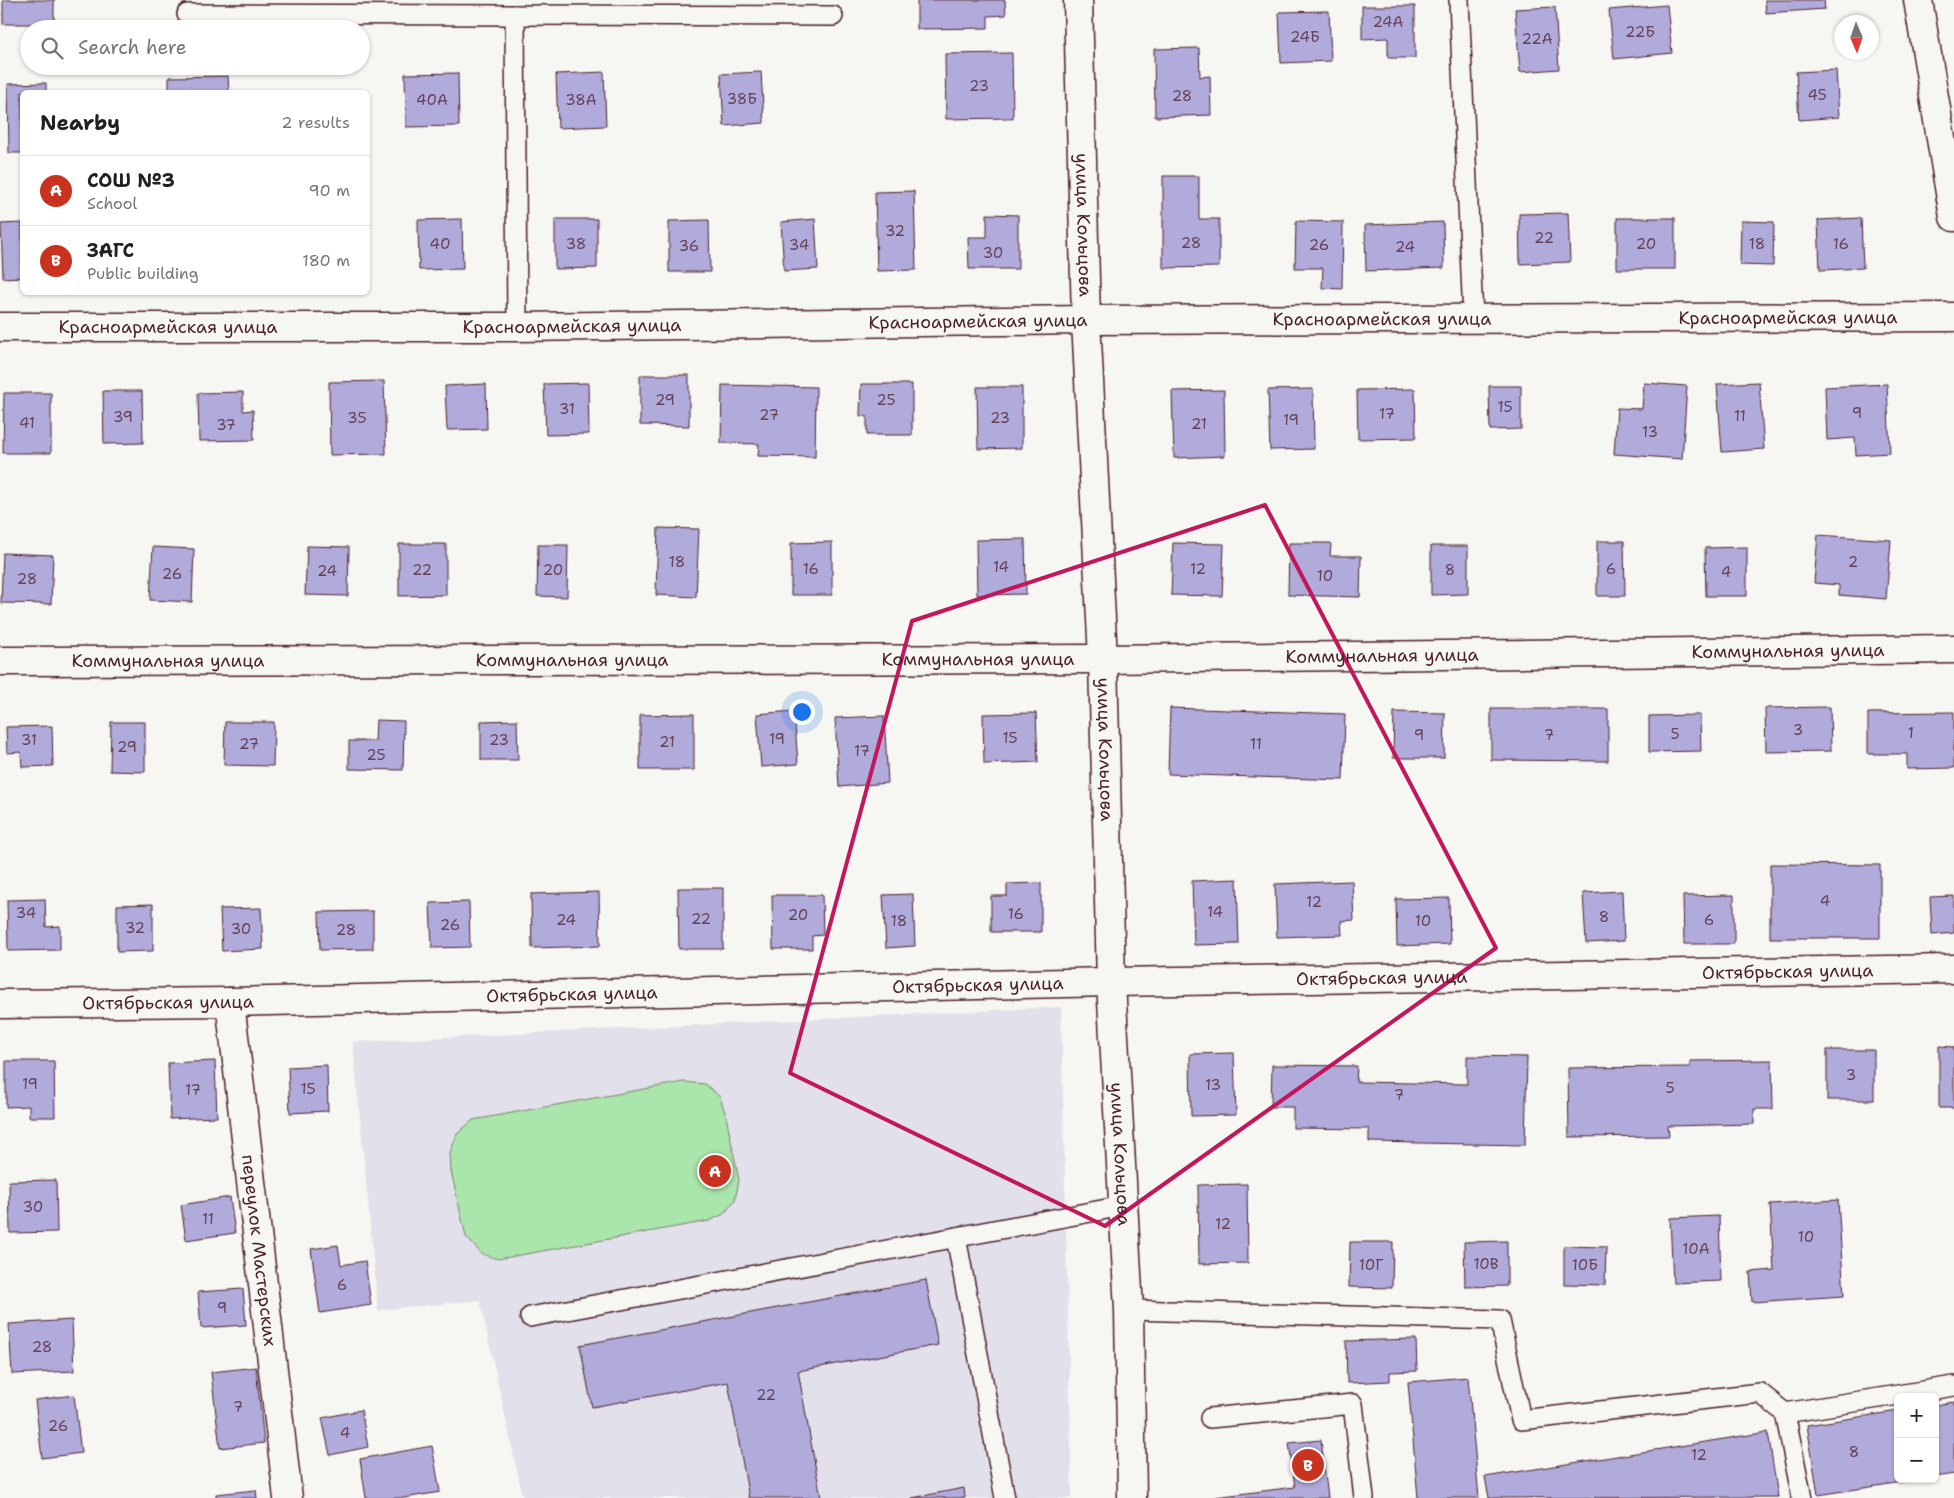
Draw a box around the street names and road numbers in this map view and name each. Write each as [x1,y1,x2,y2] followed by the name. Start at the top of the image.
[1070,153,1097,297] street label: улица Кольцова
[1678,305,1898,330] street label: Красноармейская улица
[1272,307,1492,331] street label: Красноармейская улица
[868,308,1088,335] street label: Красноармейская улица
[462,313,682,339] street label: Красноармейская улица
[58,315,278,339] street label: Красноармейская улица
[1691,638,1885,664] street label: Коммунальная улица
[1285,643,1479,669] street label: Коммунальная улица
[881,647,1075,671] street label: Коммунальная улица
[475,648,669,672] street label: Коммунальная улица
[71,649,265,673] street label: Коммунальная улица
[1091,677,1119,822] street label: улица Кольцова
[1702,958,1874,985] street label: Октябрьская улица
[1296,965,1468,991] street label: Октябрьская улица
[892,971,1064,999] street label: Октябрьская улица
[486,980,658,1008] street label: Октябрьская улица
[82,989,254,1015] street label: Октябрьская улица
[1105,1082,1136,1227] street label: улица Кольцова
[236,1153,282,1347] street label: переулок Мастерских

